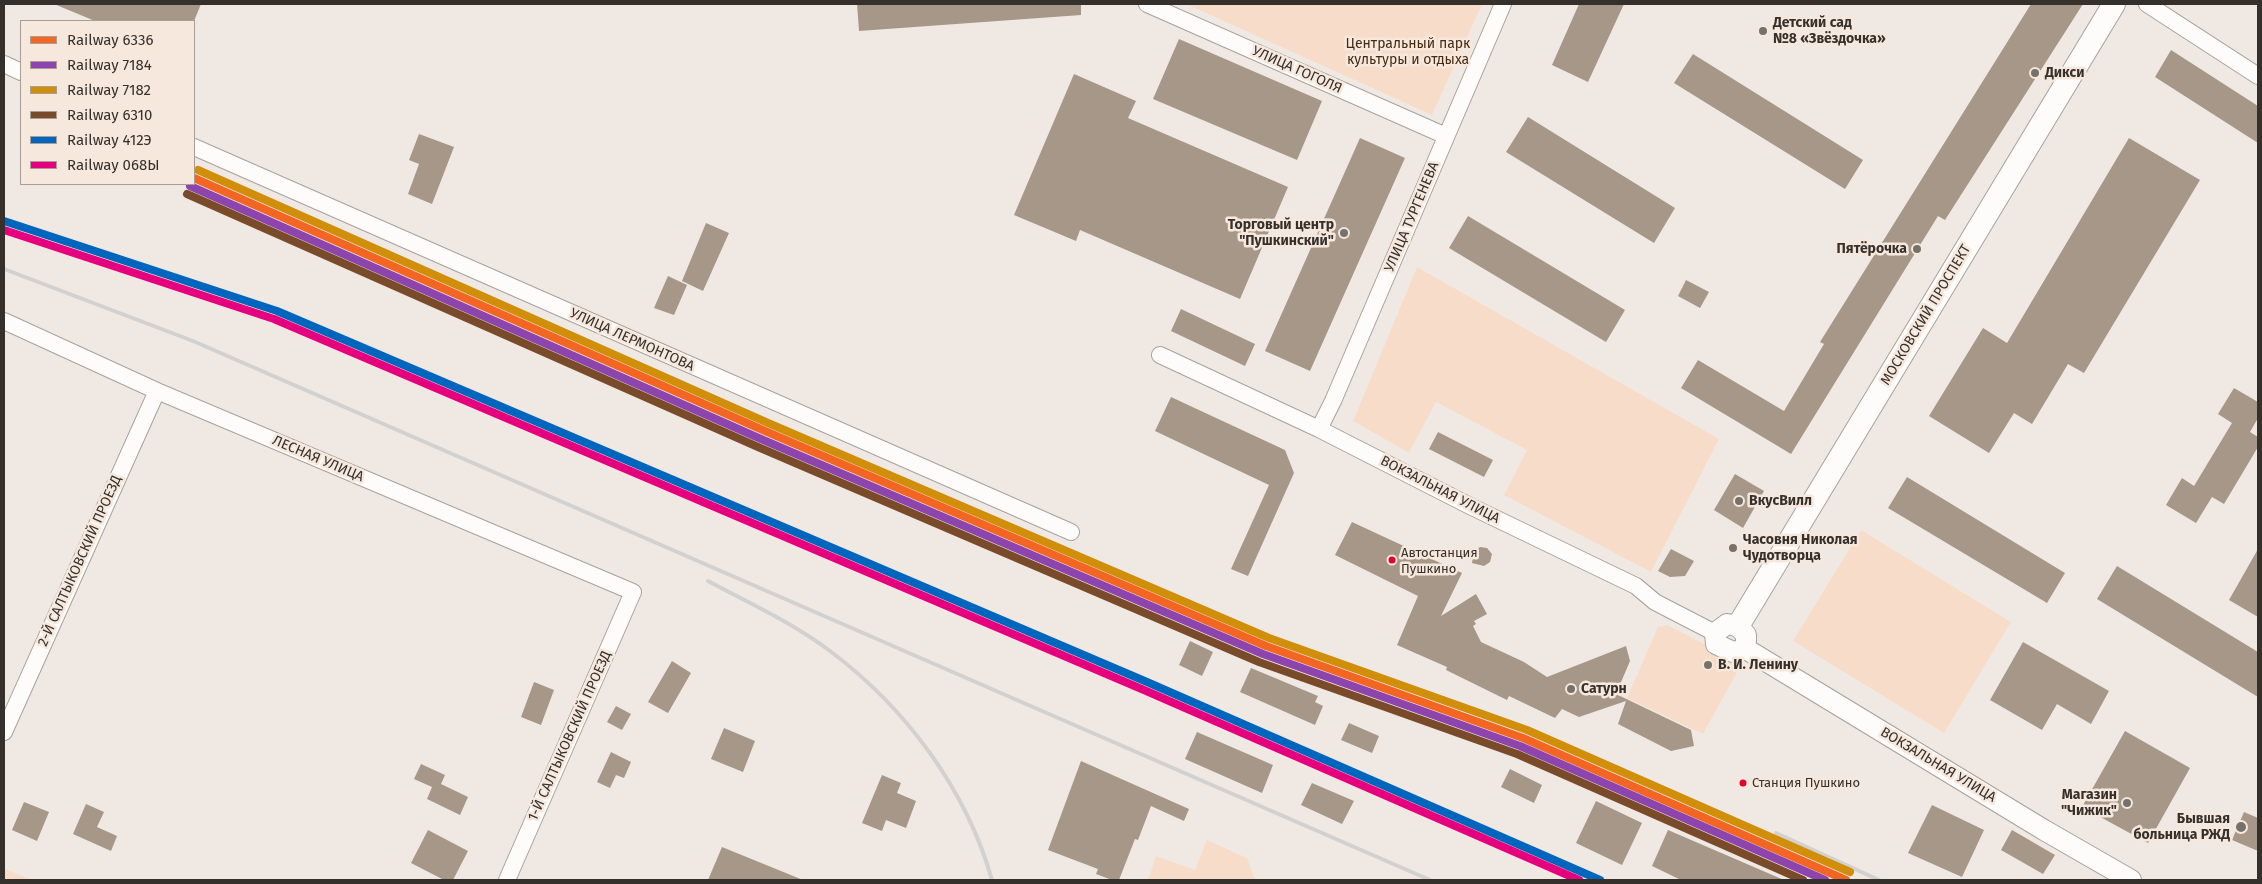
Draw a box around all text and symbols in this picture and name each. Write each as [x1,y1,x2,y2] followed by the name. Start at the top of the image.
[1773,15,1886,48] place label: Детский сад №8 «Звёздочка»
[20,20,195,185] legend
[1757,25,1769,37] marker: Детский сад №8 «Звёздочка»
[67,31,153,49] text: Railway 6336
[1346,36,1470,68] park label: Центральный парк культуры и отдыха
[1250,43,1344,97] street label: УЛИЦА ГОГОЛЯ
[67,56,152,74] text: Railway 7184
[2045,65,2085,81] place label: Дикси
[2029,67,2041,79] marker: Дикси
[67,81,151,99] text: Railway 7182
[67,106,152,124] text: Railway 6310
[67,131,152,149] text: Railway 412Э
[67,156,160,174] text: Railway 068Ы
[1381,159,1443,275] street label: УЛИЦА ТУРГЕНЕВА
[1228,217,1334,250] place label: Торговый центр "Пушкинский"
[1338,227,1350,239] marker: Торговый центр "Пушкинский"
[1837,241,1907,257] place label: Пятёрочка
[1877,242,1975,388] street label: МОСКОВСКИЙ ПРОСПЕКТ
[1911,243,1923,255] marker: Пятёрочка
[567,305,697,375] street label: УЛИЦА ЛЕРМОНТОВА
[270,432,366,486] street label: ЛЕСНАЯ УЛИЦА
[1377,453,1503,527] street label: ВОКЗАЛЬНАЯ УЛИЦА
[35,473,125,649] street label: 2-Й САЛТЫКОВСКИЙ ПРОЕЗД
[1749,493,1812,509] place label: ВкусВилл
[1733,495,1745,507] marker: ВкусВилл
[1743,532,1858,564] place label: Часовня Николая Чудотворца
[1727,542,1739,554] marker: Часовня Николая Чудотворца
[1401,545,1478,576] place label: Автостанция Пушкино
[1387,555,1397,565] marker: Автостанция Пушкино
[525,648,615,824] street label: 1-Й САЛТЫКОВСКИЙ ПРОЕЗД
[1718,657,1798,673] place label: В. И. Ленину
[1702,659,1714,671] marker: В. И. Ленину
[1581,681,1627,697] place label: Сатурн
[1565,683,1577,695] marker: Сатурн
[1877,724,1999,806] street label: ВОКЗАЛЬНАЯ УЛИЦА
[1752,775,1860,791] place label: Станция Пушкино
[1738,778,1748,788] marker: Станция Пушкино
[2061,787,2117,820] place label: Магазин "Чижик"
[2121,797,2133,809] marker: Магазин "Чижик"
[2133,811,2230,844] place label: Бывшая больница РЖД
[2234,820,2248,834] marker: Бывшая больница РЖД

